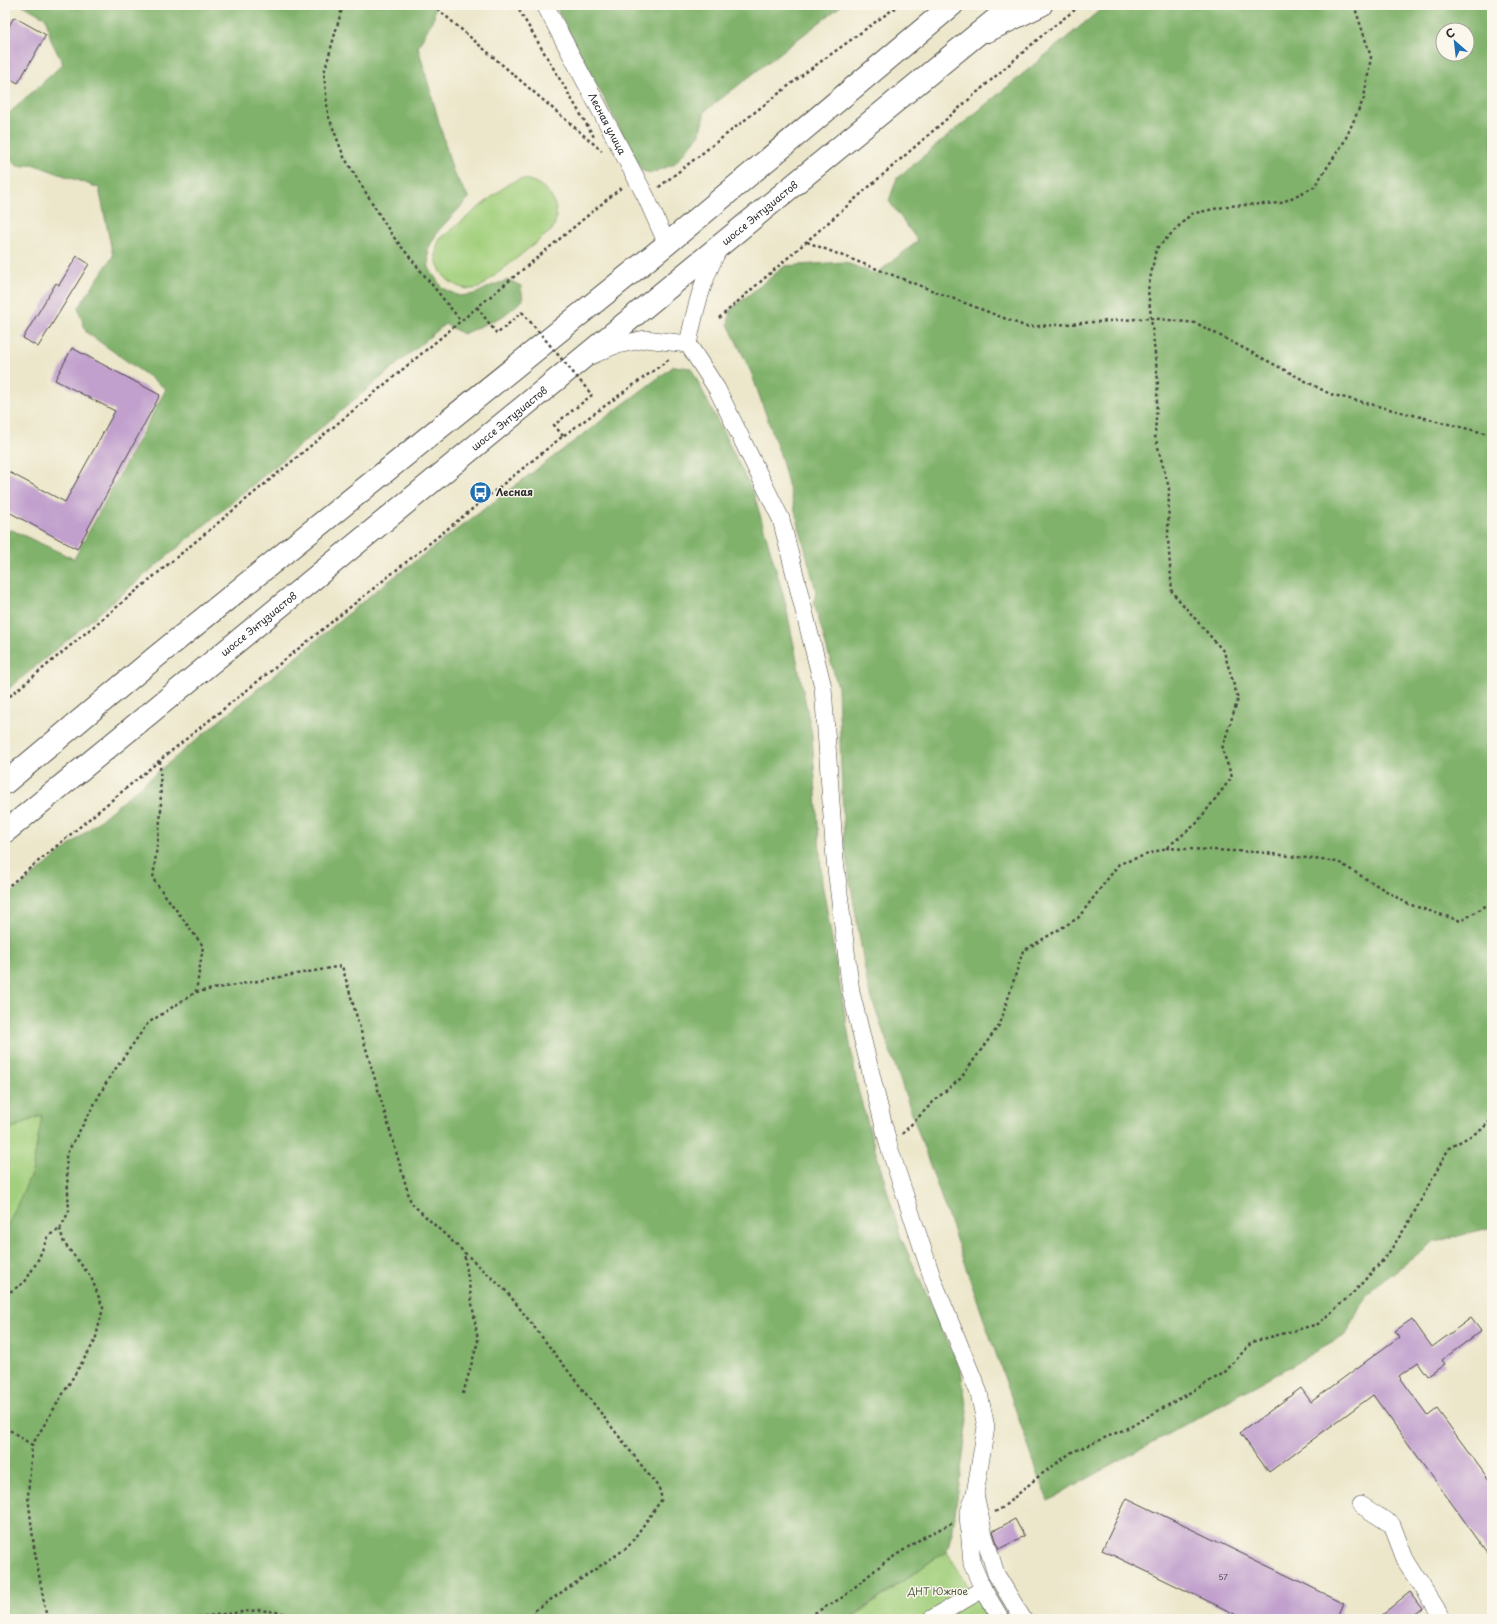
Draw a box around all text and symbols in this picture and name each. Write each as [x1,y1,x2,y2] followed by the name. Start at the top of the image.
[1435,22,1475,62] north arrow
[1442,23,1458,42] text: С
[585,90,631,158] street label: Лесная улица
[718,177,801,248] street label: шоссе Энтузиастов
[467,382,550,454] street label: шоссе Энтузиастов
[467,479,493,505] bus stop icon: Лесная
[496,484,533,499] place label: Лесная
[217,588,300,659] street label: шоссе Энтузиастов
[1218,1571,1228,1583] house number: 57
[907,1583,969,1598] park label: ДНТ Южное

